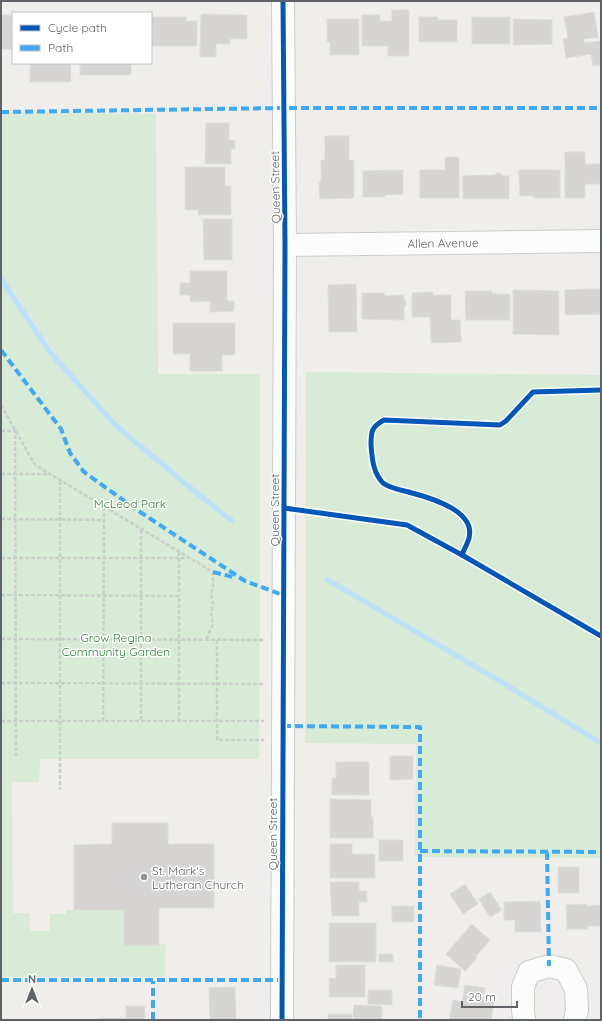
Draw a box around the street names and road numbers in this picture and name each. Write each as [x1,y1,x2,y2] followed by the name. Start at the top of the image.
[267,151,283,223] street label: Queen Street
[407,235,479,251] street label: Allen Avenue
[267,474,282,546] street label: Queen Street
[265,798,280,870] street label: Queen Street

